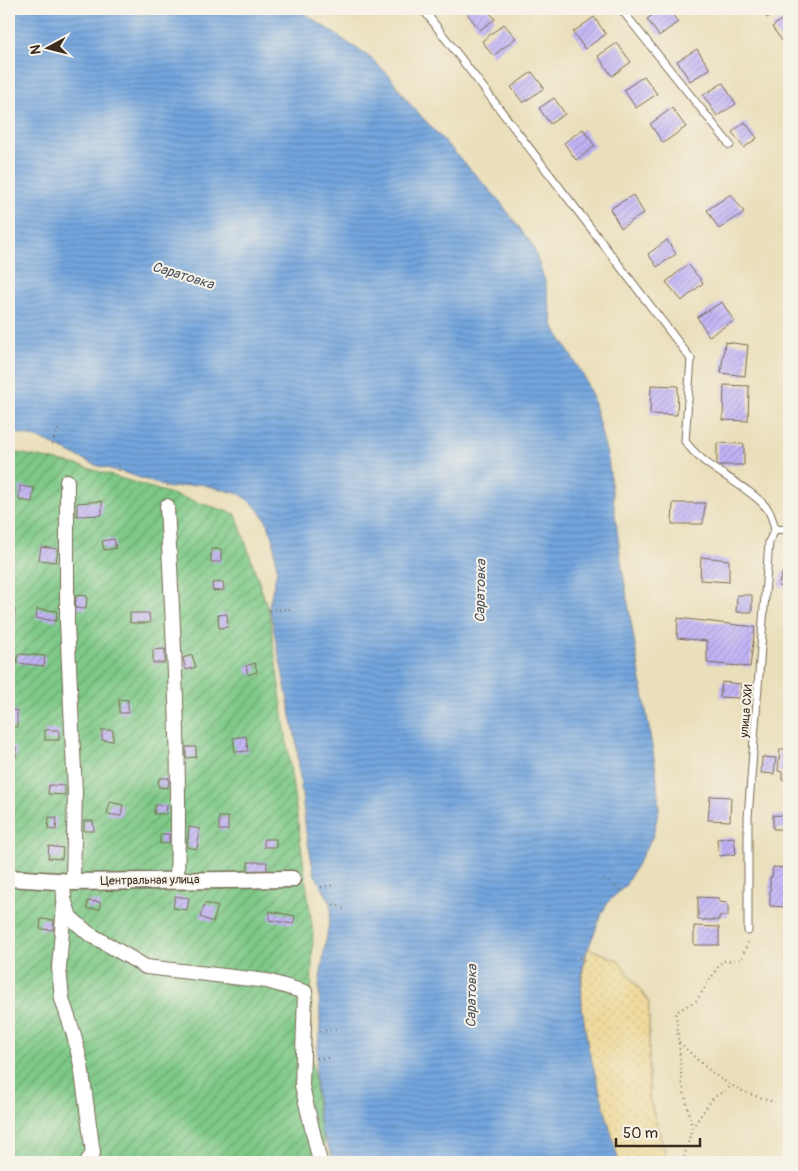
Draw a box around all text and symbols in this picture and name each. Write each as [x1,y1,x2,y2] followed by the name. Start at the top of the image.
[22,22,72,72] north arrow
[27,44,45,55] text: N
[150,258,217,293] water label: Саратовка
[471,558,490,623] water label: Саратовка
[737,684,756,739] street label: улица СХИ
[100,872,200,889] street label: Центральная улица
[462,963,481,1028] water label: Саратовка
[616,1116,699,1148] scale bar
[623,1124,658,1143] text: 50 m

